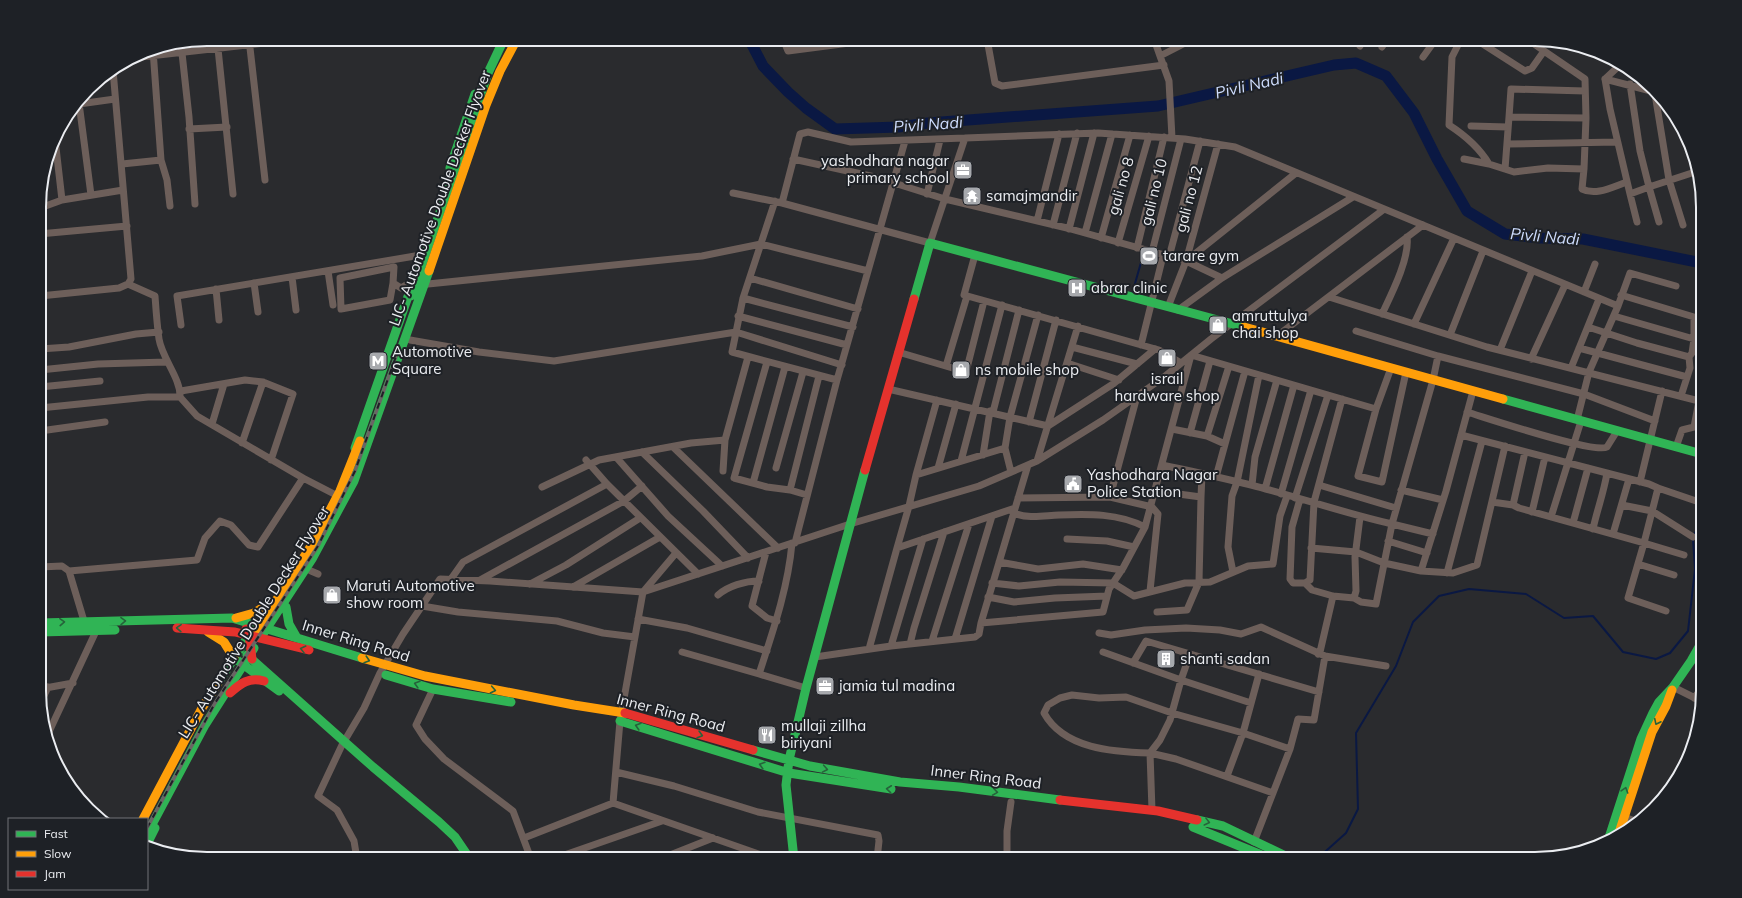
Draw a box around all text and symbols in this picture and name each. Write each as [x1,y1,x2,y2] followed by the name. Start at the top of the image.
[384,67,495,328] street label: LIC- Automotive Double Decker Flyover
[1213,67,1285,103] water label: Pivli Nadi
[893,112,964,136] water label: Pivli Nadi
[821,151,950,187] place label: yashodhara nagar primary school
[1103,155,1138,217] street label: gali no 8
[1136,156,1171,227] street label: gali no 10
[952,159,974,181] office icon: yashodhara nagar primary school
[1170,163,1207,234] street label: gali no 12
[961,185,983,207] temple icon: samajmandir
[986,186,1078,205] place label: samajmandir
[1510,223,1581,249] water label: Pivli Nadi
[1138,245,1160,267] sports icon: tarare gym
[1163,246,1239,265] place label: tarare gym
[1066,277,1088,299] hospital icon: abrar clinic
[1091,278,1167,297] place label: abrar clinic
[1232,306,1308,342] place label: amruttulya chai shop
[1207,314,1229,336] shop icon: amruttulya chai shop
[392,342,472,378] place label: Automotive Square
[1156,347,1178,369] shop icon: israil hardware shop
[367,350,389,372] metro station icon: Automotive Square
[950,359,972,381] shop icon: ns mobile shop
[975,360,1079,379] place label: ns mobile shop
[1114,369,1220,405] place label: israil hardware shop
[1086,465,1218,501] place label: Yashodhara Nagar Police Station
[1062,473,1084,495] public building icon: Yashodhara Nagar Police Station
[174,501,334,742] street label: LIC- Automotive Double Decker Flyover
[346,576,475,612] place label: Maruti Automotive show room
[321,584,343,606] shop icon: Maruti Automotive show room
[300,615,412,666] street label: Inner Ring Road
[59,617,65,626] one-way arrow
[120,617,126,625] one-way arrow
[176,623,182,632] one-way arrow
[300,645,307,654] one-way arrow
[1155,648,1177,670] building icon: shanti sadan
[1180,649,1270,668] place label: shanti sadan
[363,655,370,664] one-way arrow
[814,675,836,697] office icon: jamia tul madina
[838,676,955,695] place label: jamia tul madina
[413,680,420,689] one-way arrow
[490,685,496,693] one-way arrow
[615,689,727,736] street label: Inner Ring Road
[781,716,866,752] place label: mullaji zillha biriyani
[1654,717,1662,725] one-way arrow
[635,722,642,731] one-way arrow
[756,724,778,746] restaurant icon: mullaji zillha biriyani
[696,730,703,739] one-way arrow
[930,760,1043,793] street label: Inner Ring Road
[759,761,766,770] one-way arrow
[822,764,828,773] one-way arrow
[886,784,893,793] one-way arrow
[992,787,998,796] one-way arrow
[1620,787,1628,794] one-way arrow
[8,818,148,890] legend
[1203,818,1210,826] one-way arrow
[44,826,68,841] text: Fast
[44,846,72,861] text: Slow
[44,866,66,881] text: Jam

